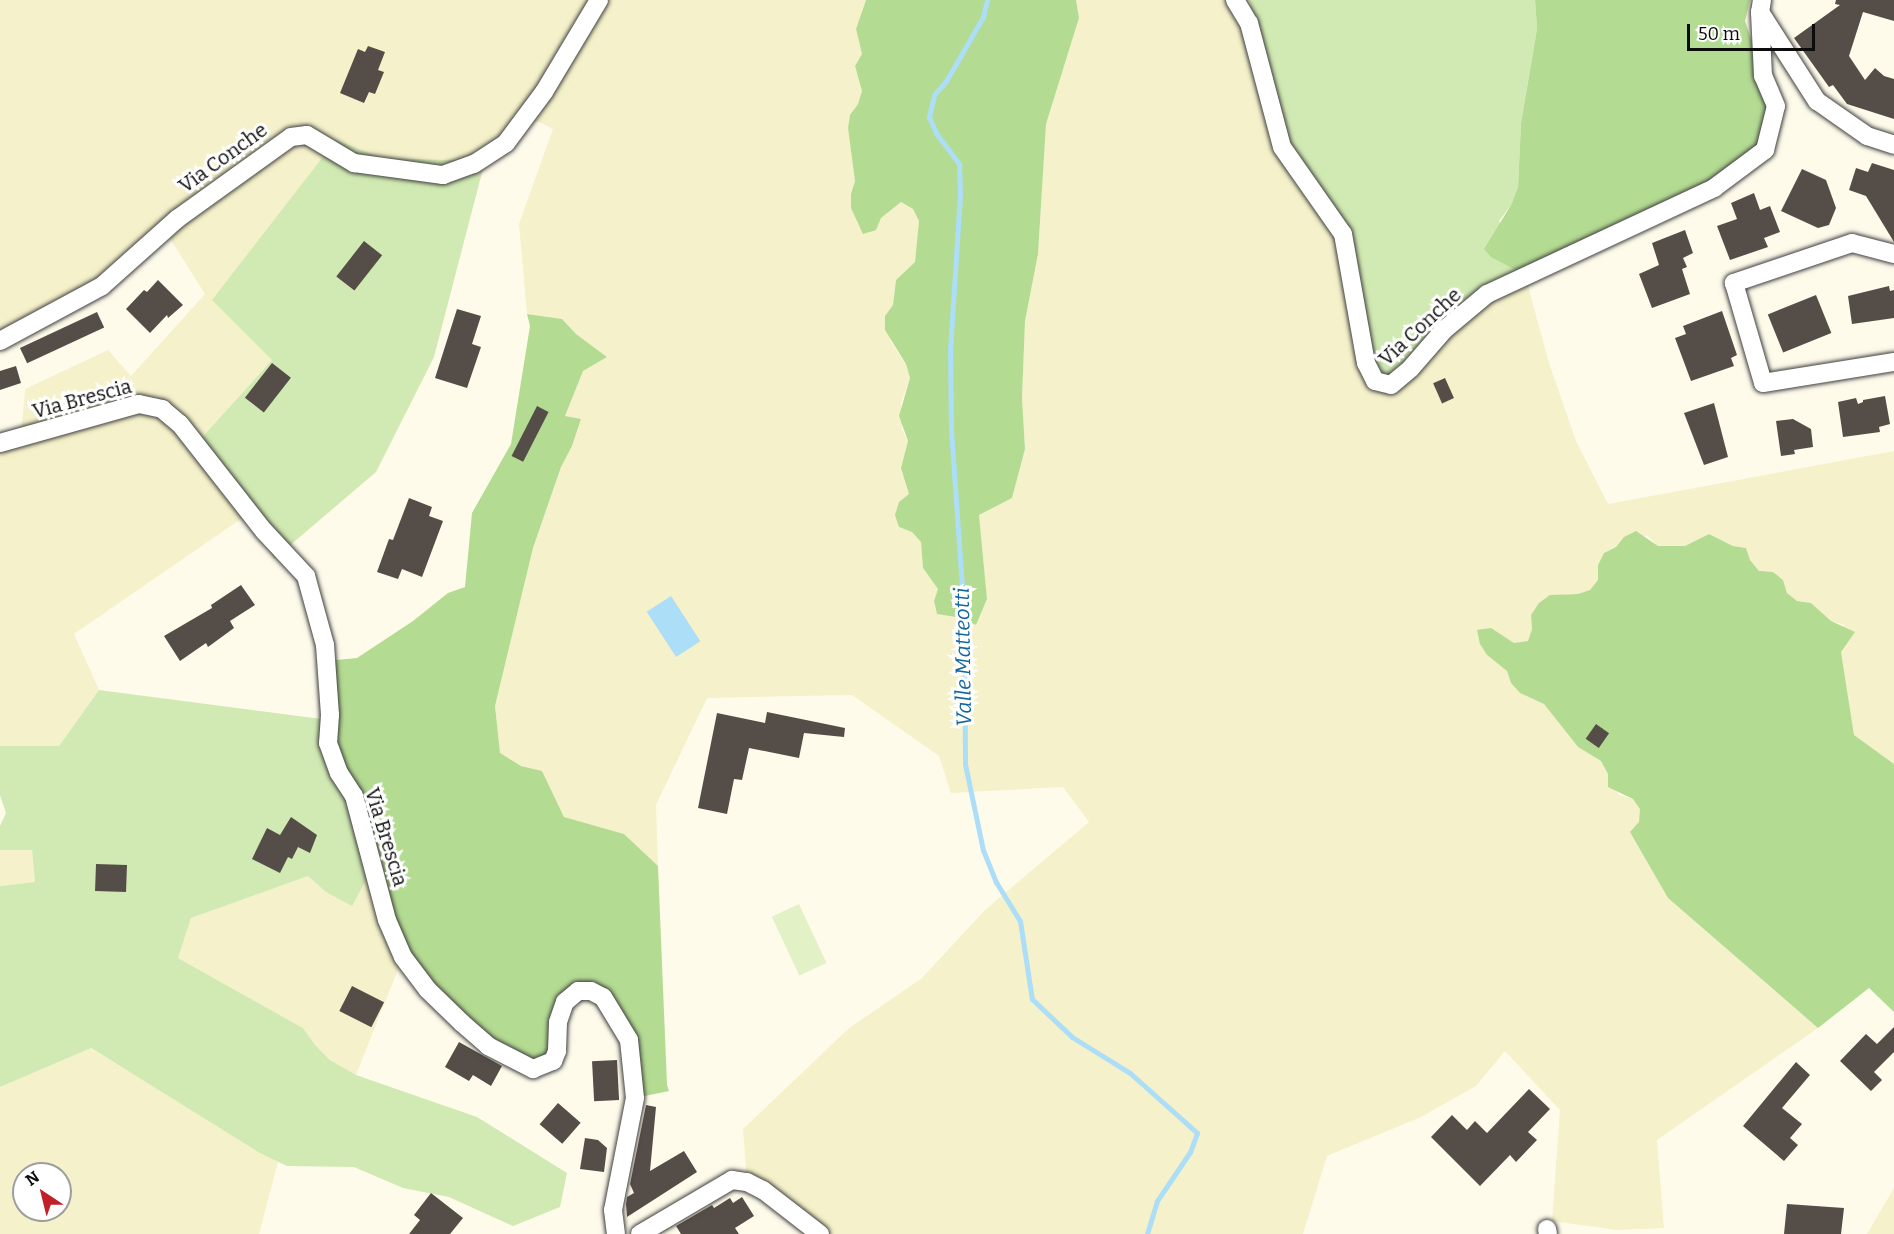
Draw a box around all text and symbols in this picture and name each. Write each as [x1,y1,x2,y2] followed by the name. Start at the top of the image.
[1690,12,1818,50] scale bar
[1698,23,1740,45] text: 50 m
[174,118,272,198] street label: Via Conche
[1374,283,1466,371] street label: Via Conche
[30,374,134,424] street label: Via Brescia
[949,587,977,727] water label: Valle Matteotti
[360,785,412,889] street label: Via Brescia
[12,1162,72,1222] north arrow
[22,1167,43,1190] text: N

